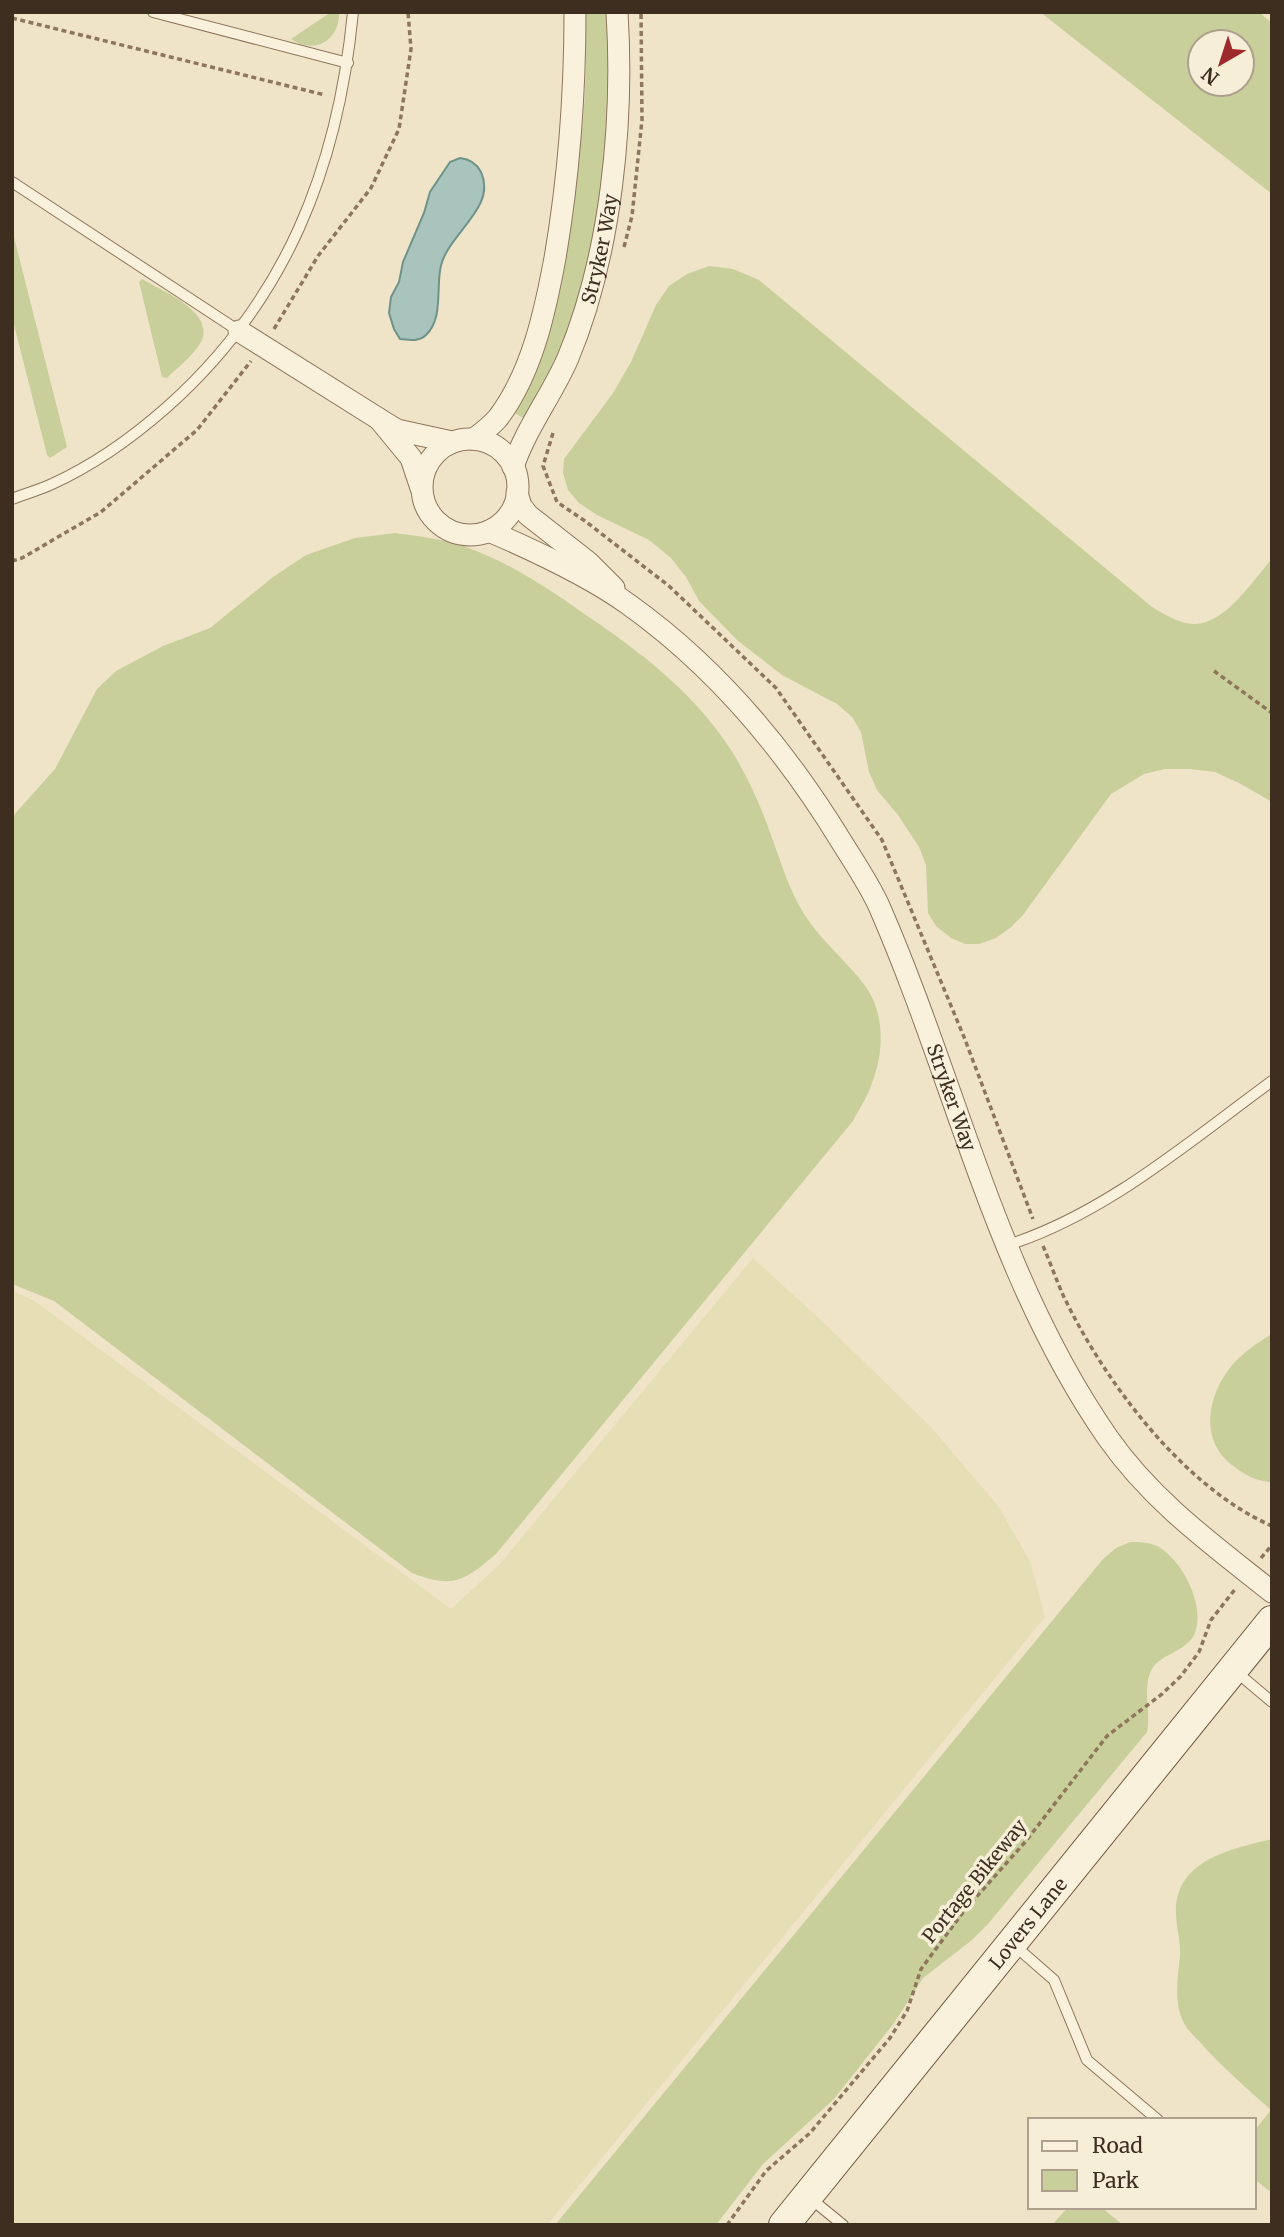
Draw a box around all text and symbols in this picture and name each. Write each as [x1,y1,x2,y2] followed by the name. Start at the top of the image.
[1186,28,1256,98] north arrow
[1197,62,1224,90] text: N
[576,192,622,307] street label: Stryker Way
[922,1040,982,1154] street label: Stryker Way
[917,1814,1031,1948] street label: Portage Bikeway
[984,1872,1072,1974] street label: Lovers Lane
[1028,2118,1256,2209] legend
[1092,2132,1143,2159] text: Road
[1092,2167,1139,2194] text: Park

